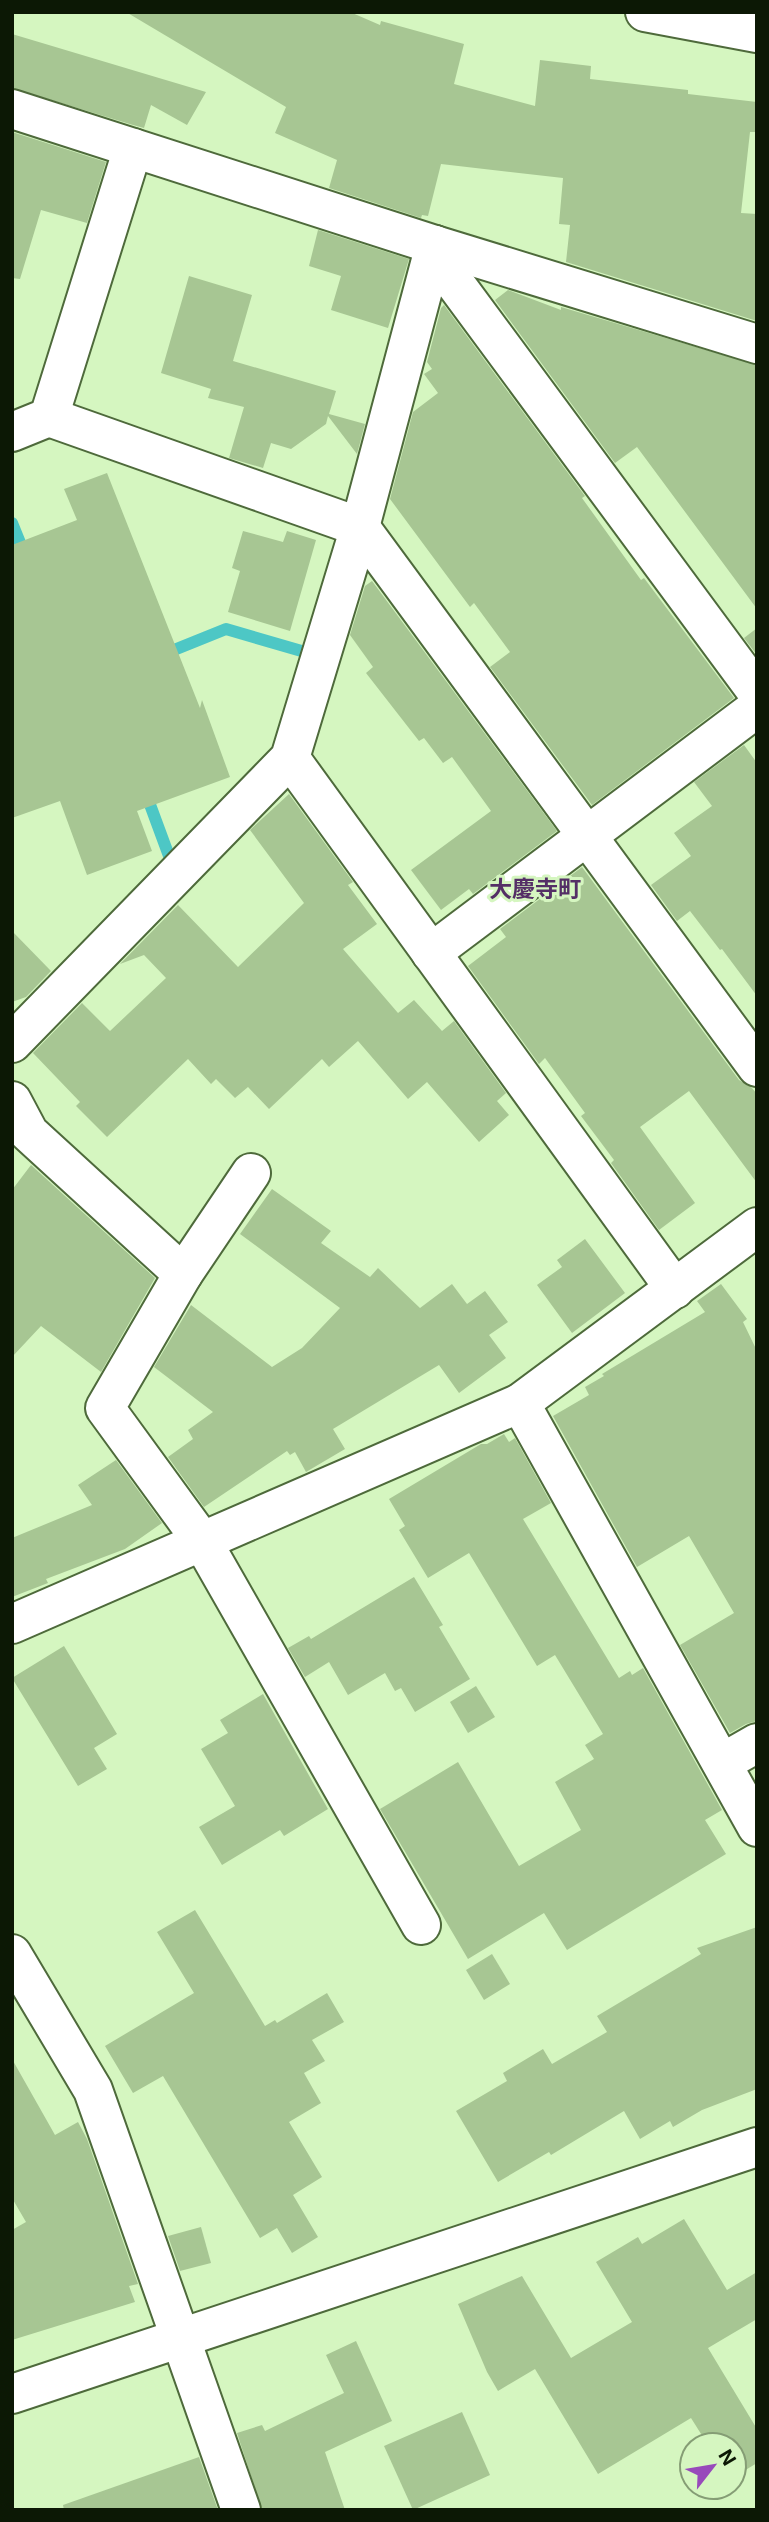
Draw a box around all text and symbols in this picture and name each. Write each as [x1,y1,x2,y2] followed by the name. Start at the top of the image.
[489,875,581,903] district label: 大慶寺町
[678,2431,748,2501] north arrow
[714,2445,741,2470] text: N

